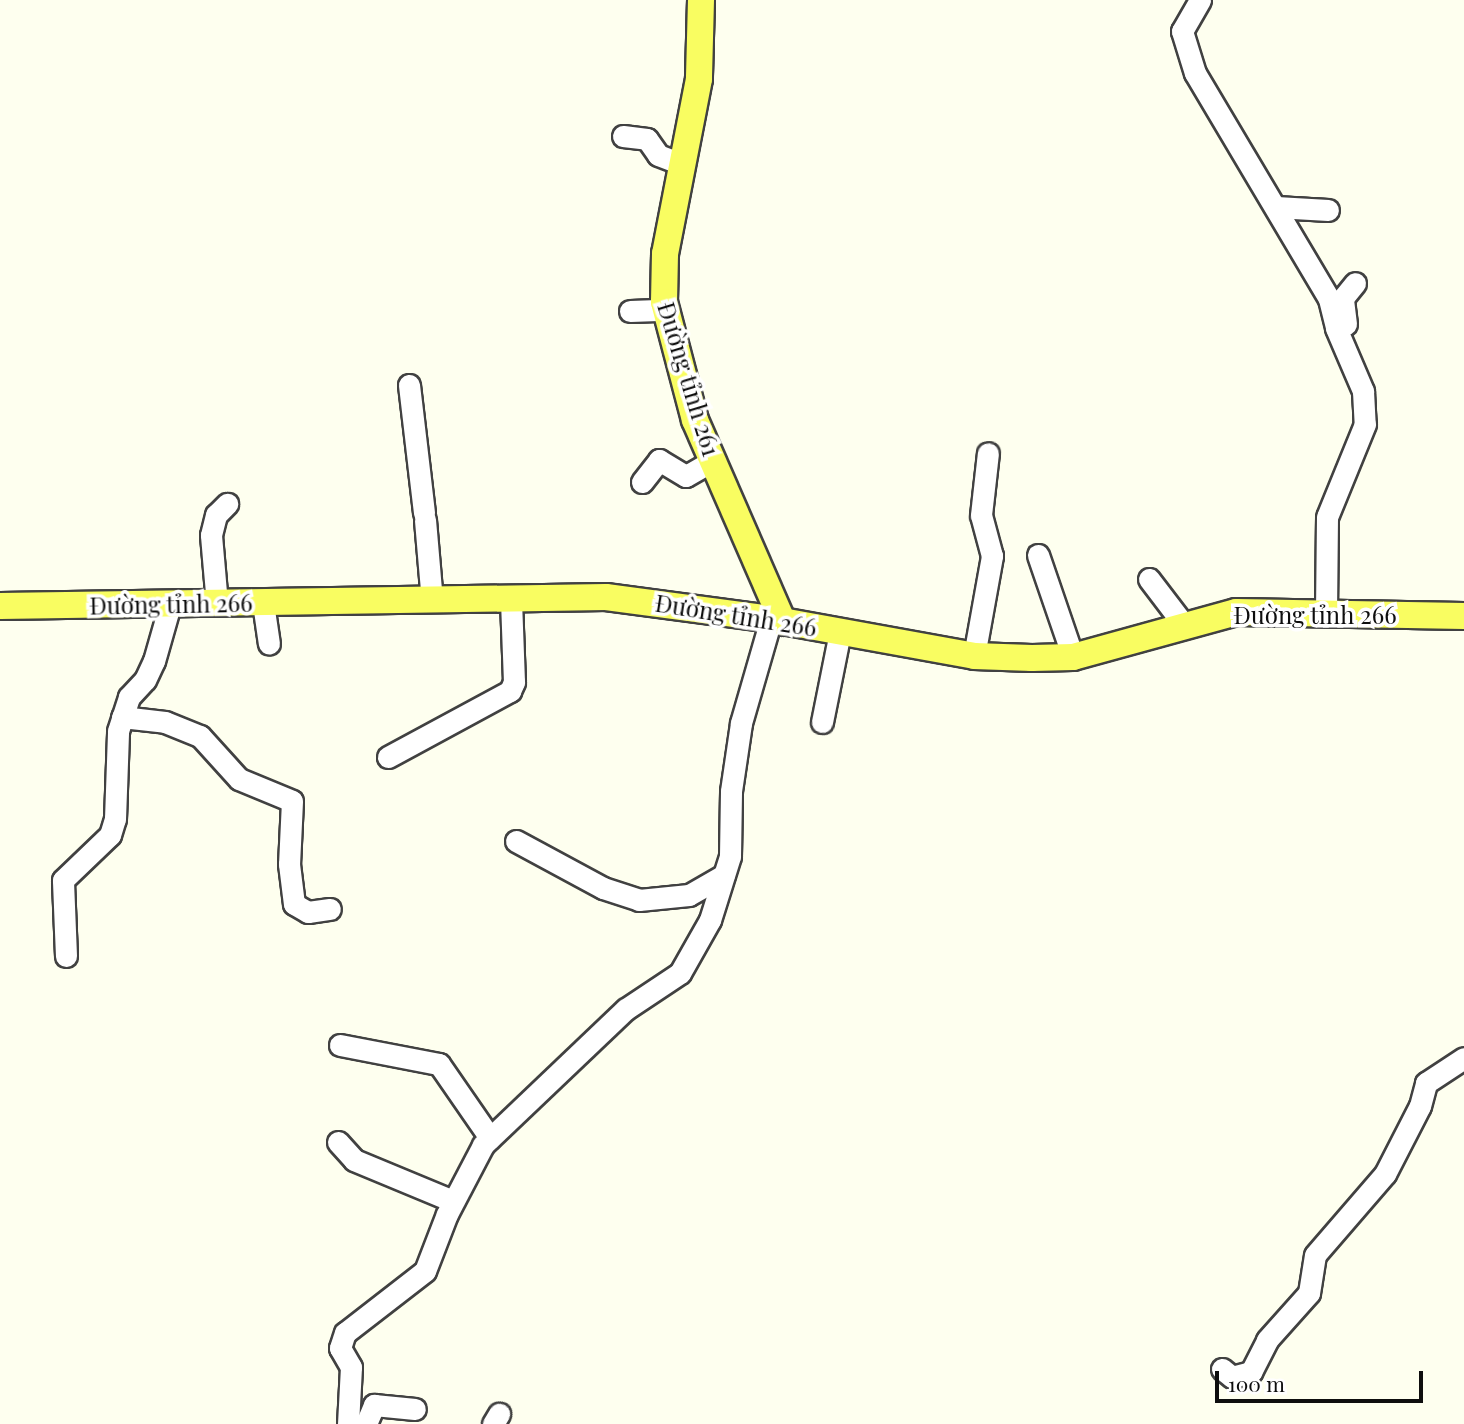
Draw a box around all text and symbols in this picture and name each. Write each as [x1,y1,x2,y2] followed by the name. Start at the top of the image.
[652,298,726,460] street label: Đường tỉnh 261
[89,588,253,620] street label: Đường tỉnh 266
[653,588,819,642] street label: Đường tỉnh 266
[1233,601,1397,629] street label: Đường tỉnh 266
[1219,1358,1427,1402] scale bar
[1228,1369,1285,1397] text: 100 m

